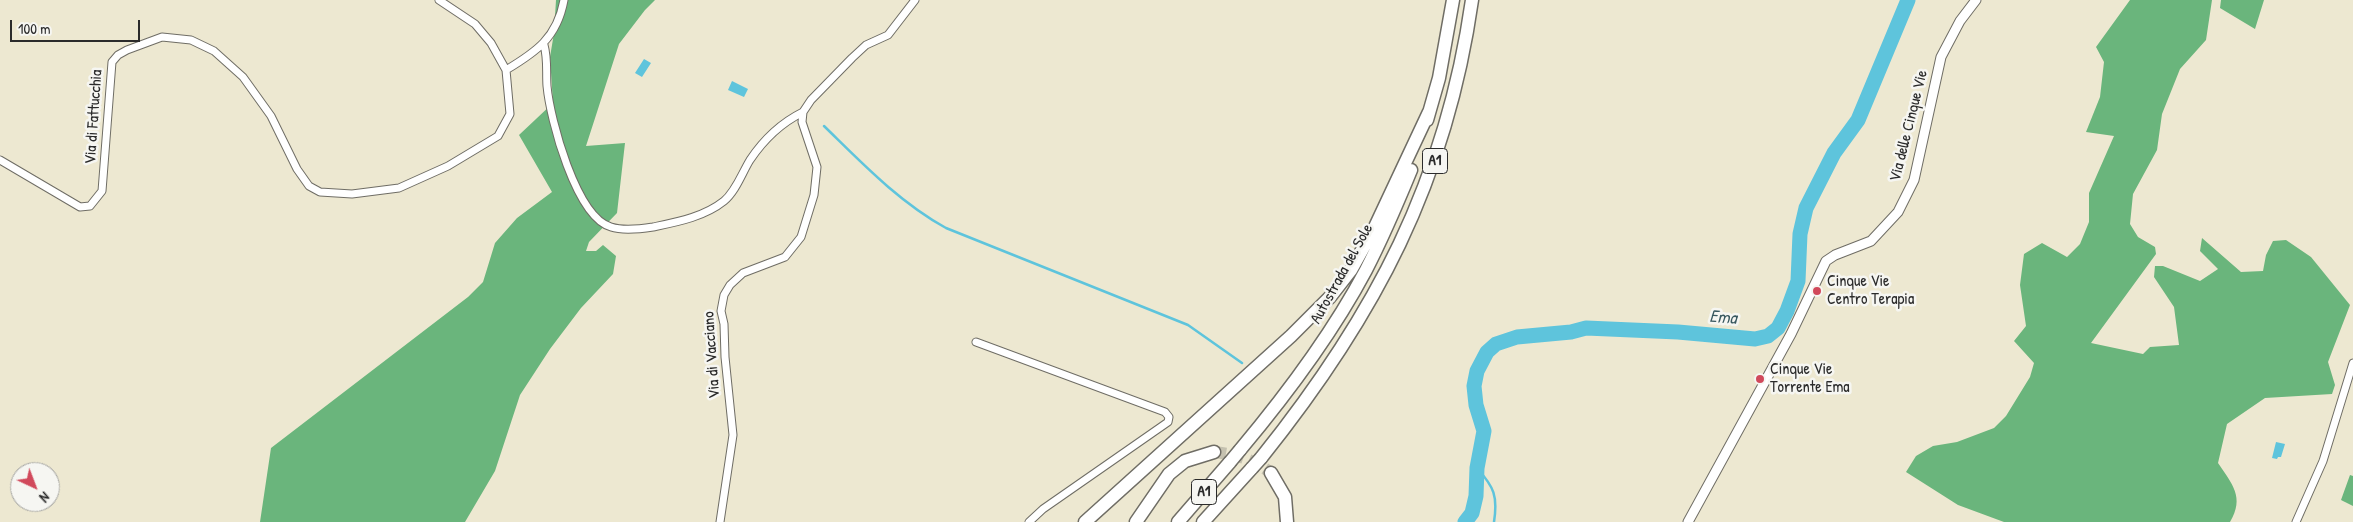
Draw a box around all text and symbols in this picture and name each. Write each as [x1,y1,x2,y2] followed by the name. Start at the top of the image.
[12,10,142,42] scale bar
[18,18,51,39] text: 100 m
[1886,68,1932,184] street label: Via delle Cinque Vie
[81,69,107,165] street label: Via di Fattucchia
[1422,148,1448,174] road number: A1
[1307,221,1377,327] street label: Autostrada del Sole
[1827,272,1914,310] place label: Cinque Vie Centro Terapia
[1811,285,1823,297] marker: Cinque Vie Centro Terapia
[1709,306,1737,330] water label: Ema
[699,311,725,399] street label: Via di Vacciano
[1770,360,1850,398] place label: Cinque Vie Torrente Ema
[1754,373,1766,385] marker: Cinque Vie Torrente Ema
[10,462,60,512] north arrow
[1192,480,1216,504] road number: A1
[36,488,54,507] text: N

